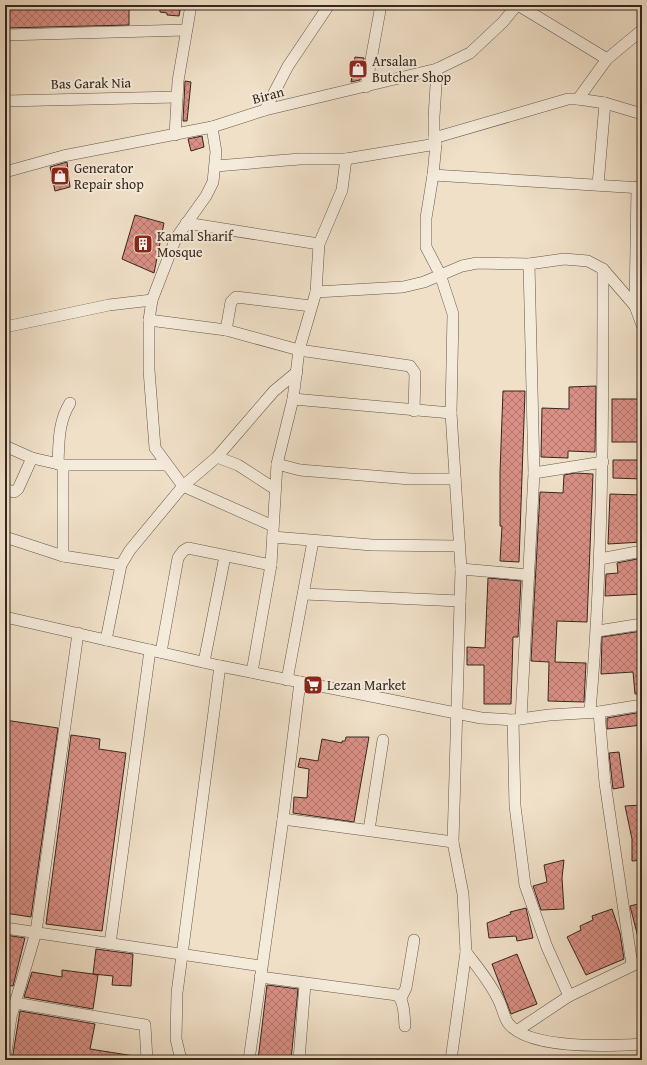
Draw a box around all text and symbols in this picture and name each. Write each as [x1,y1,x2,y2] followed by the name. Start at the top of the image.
[372,51,452,87] place label: Arsalan Butcher Shop
[347,58,369,80] shop icon: Arsalan Butcher Shop
[51,72,132,94] street label: Bas Garak Nia
[250,81,286,109] street label: Biran
[74,158,144,194] place label: Generator Repair shop
[49,165,71,187] shop icon: Generator Repair shop
[157,226,234,262] place label: Kamal Sharif Mosque
[132,233,154,255] building icon: Kamal Sharif Mosque
[302,674,324,696] supermarket icon: Lezan Market
[327,675,406,695] place label: Lezan Market

